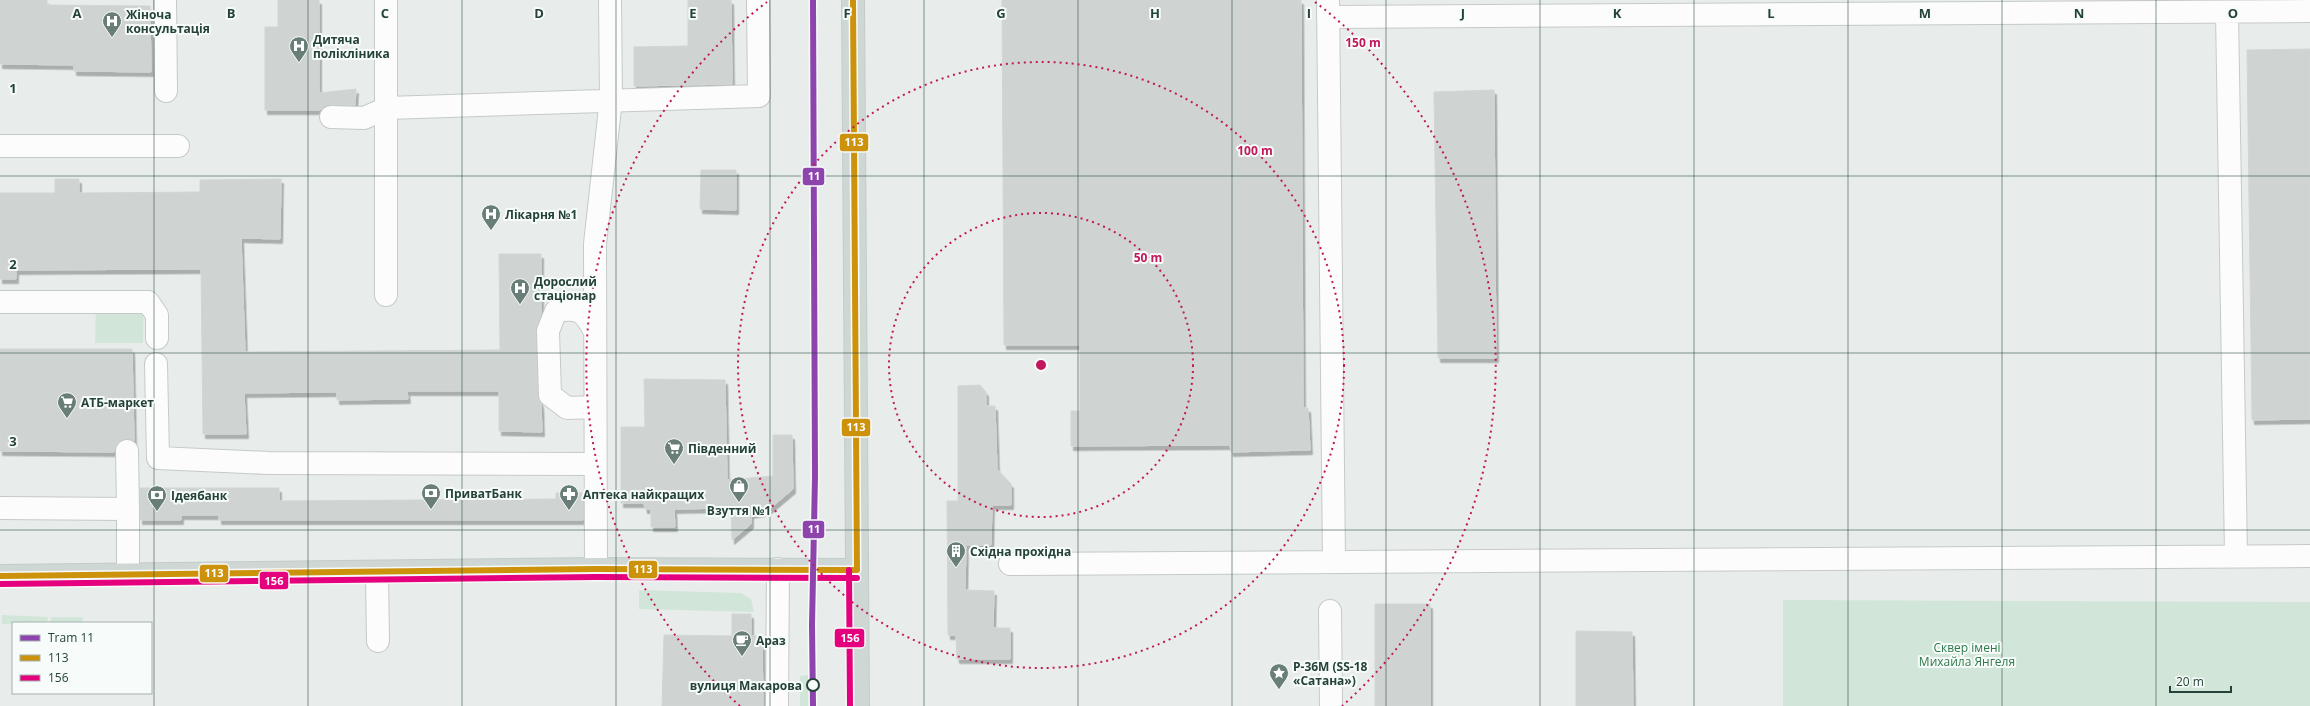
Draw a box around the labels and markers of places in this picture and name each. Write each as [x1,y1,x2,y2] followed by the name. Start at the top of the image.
[126,6,210,37] place label: Жіноча консультація
[101,10,123,38] hospital icon: Жіноча консультація
[313,31,390,62] place label: Дитяча полікліника
[288,35,310,63] hospital icon: Дитяча полікліника
[480,203,502,231] hospital icon: Лікарня №1
[505,206,577,223] place label: Лікарня №1
[534,273,597,304] place label: Дорослий стаціонар
[509,277,531,305] hospital icon: Дорослий стаціонар
[1034,358,1048,372] centre of rings
[56,391,78,419] supermarket icon: АТБ-маркет
[81,394,154,411] place label: АТБ-маркет
[663,437,685,465] supermarket icon: Південний
[688,440,756,457] place label: Південний
[728,475,750,503] shop icon: Взуття №1
[420,482,442,510] bank icon: ПриватБанк
[558,483,580,511] pharmacy icon: Аптека найкращих
[146,484,168,512] bank icon: Ідеябанк
[445,485,522,502] place label: ПриватБанк
[583,486,704,503] place label: Аптека найкращих
[171,487,228,504] place label: Ідеябанк
[707,502,771,519] place label: Взуття №1
[945,540,967,568] building icon: Східна прохідна
[970,543,1071,560] place label: Східна прохідна
[731,629,753,657] cafe icon: Араз
[756,632,786,649] place label: Араз
[1293,658,1368,689] place label: Р-36М (SS-18 «Сатана»)
[1268,662,1290,690] place icon: Р-36М (SS-18 «Сатана»)
[690,677,802,694] place label: вулиця Макарова
[806,678,820,692] marker: вулиця Макарова

